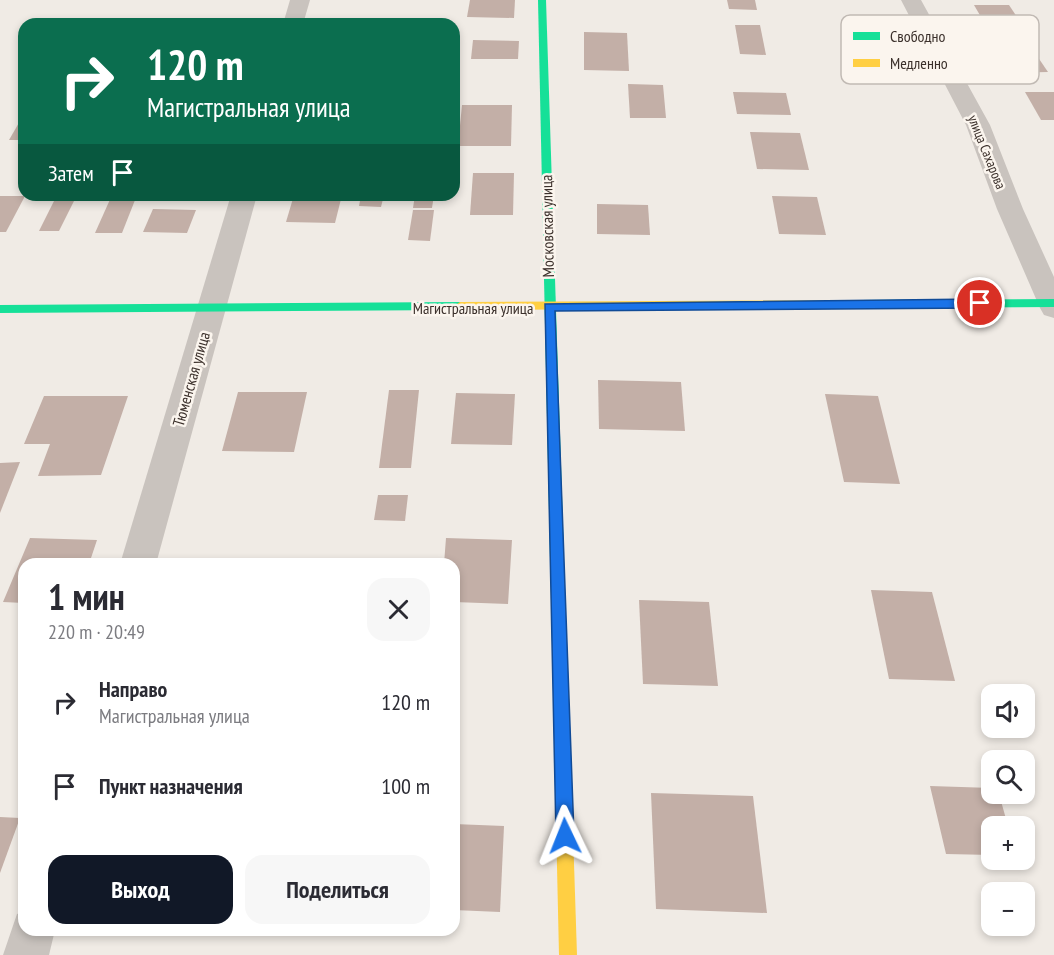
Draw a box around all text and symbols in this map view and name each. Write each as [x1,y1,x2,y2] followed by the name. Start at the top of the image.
[841,15,1039,84] legend
[890,26,945,46] text: Свободно
[147,37,244,92] text: 120 m
[48,42,126,120] icon: right
[890,53,948,73] text: Медленно
[147,90,350,124] text: Магистральная улица
[964,112,1010,192] street label: улица Сахарова
[106,156,139,189] icon: arrive
[48,159,94,187] text: Затем
[536,174,558,278] street label: Московская улица
[954,277,1005,328] pin
[963,286,996,319] icon: arrive
[413,298,533,318] street label: Магистральная улица
[168,329,214,429] street label: Тюменская улица
[48,573,125,620] text: 1 мин
[367,578,430,641] button: close
[48,619,145,645] text: 220 m · 20:49
[99,675,167,703] text: Направо
[981,684,1035,936] map controls
[981,684,1035,738] button: sound
[48,686,81,719] icon: right
[381,688,430,716] text: 120 m
[99,703,250,729] text: Магистральная улица
[981,750,1035,804] button: search
[48,770,81,803] icon: arrive
[99,772,243,800] text: Пункт назначения
[381,772,430,800] text: 100 m
[533,804,597,868] position arrow
[981,816,1035,870] button: +
[48,855,233,924] button: Выход
[245,855,430,924] button: Поделиться
[981,882,1035,936] button: −

